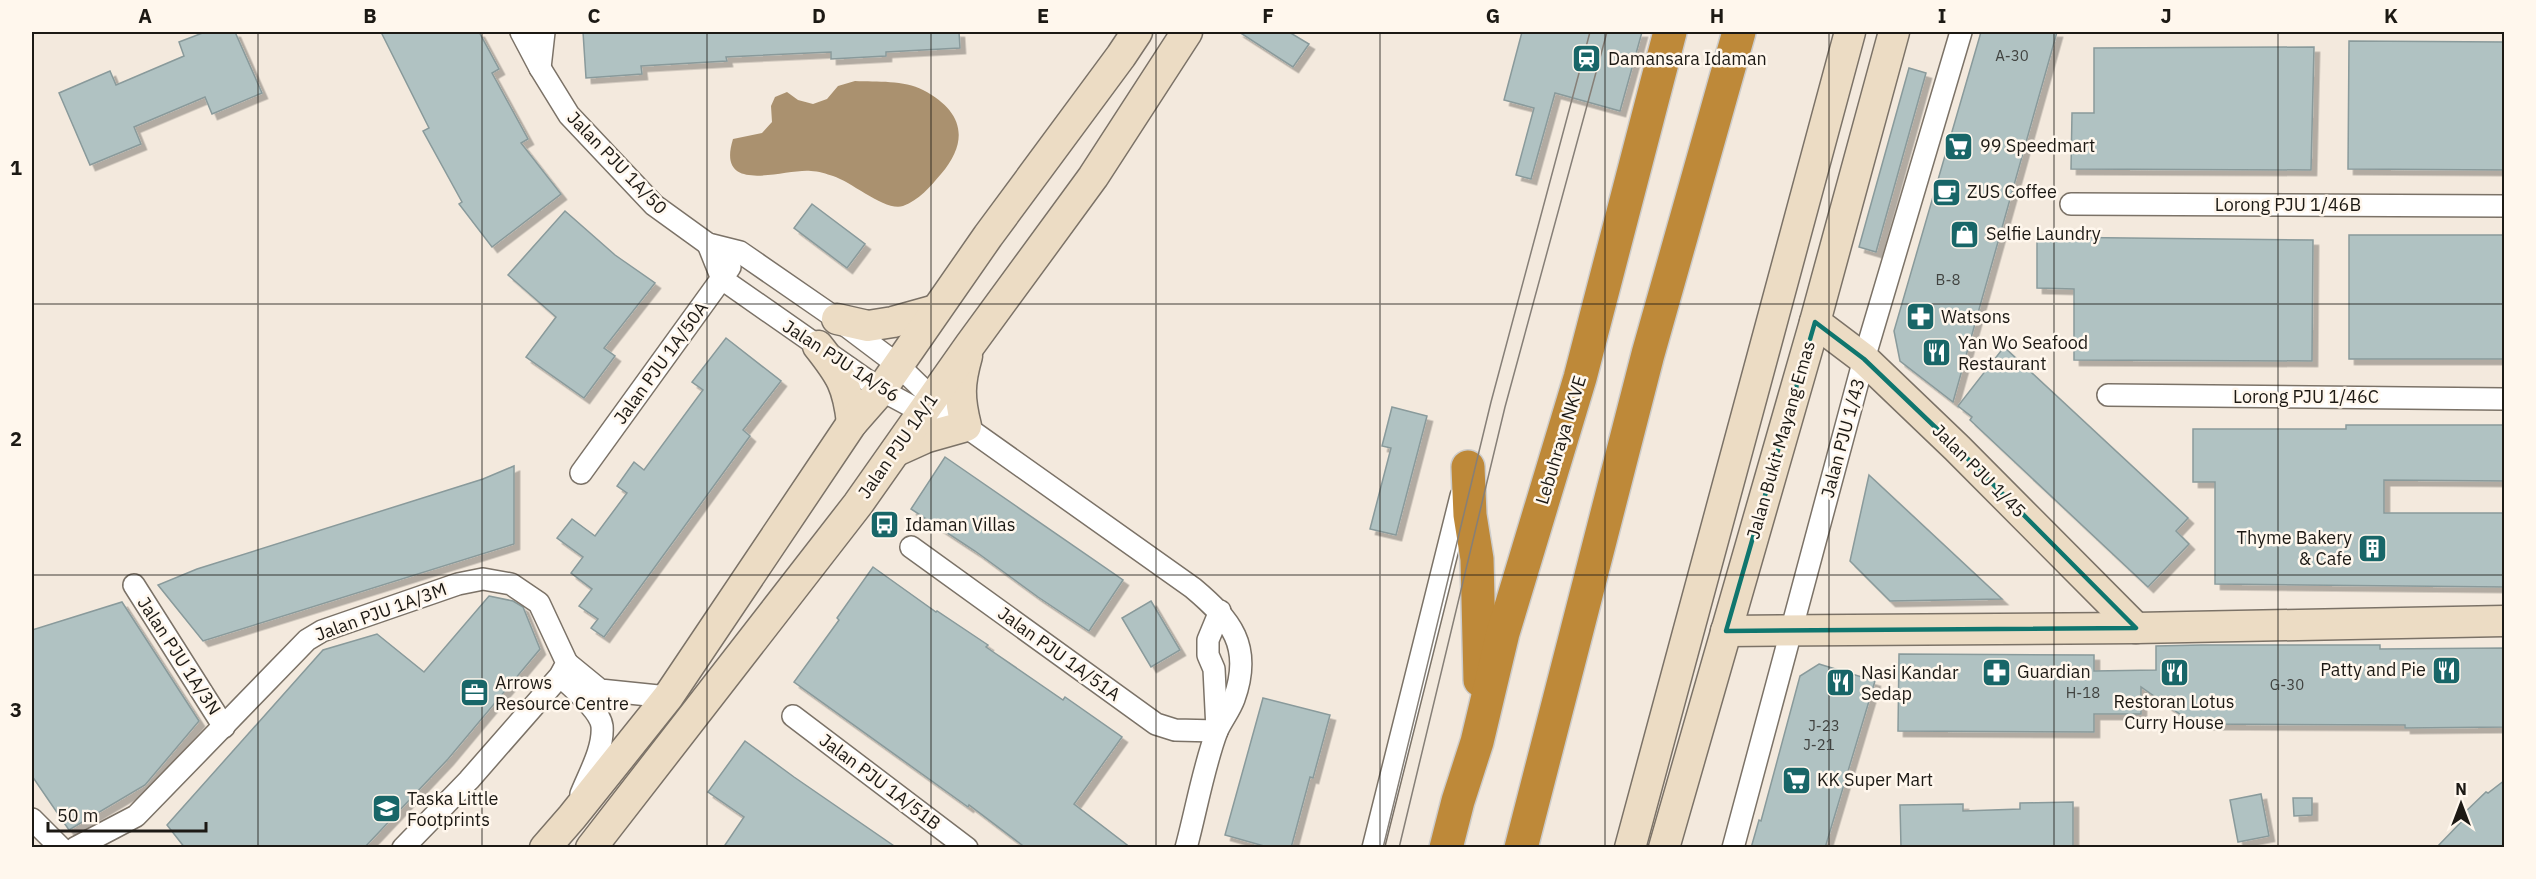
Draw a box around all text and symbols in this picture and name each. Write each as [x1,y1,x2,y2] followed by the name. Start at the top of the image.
[138,2,152,29] text: A
[363,2,377,29] text: B
[587,2,601,29] text: C
[812,2,826,29] text: D
[1037,2,1049,29] text: E
[1262,2,1274,29] text: F
[1486,2,1500,29] text: G
[1710,2,1724,29] text: H
[1938,2,1946,29] text: I
[2160,2,2172,29] text: J
[2384,2,2398,29] text: K
[1571,43,1603,75] station icon: Damansara Idaman
[1995,46,2029,65] house number: A-30
[1608,47,1767,70] place label: Damansara Idaman
[562,106,672,219] street label: Jalan PJU 1A/50
[1943,130,1975,162] supermarket icon: 99 Speedmart
[1980,134,2095,157] place label: 99 Speedmart
[10,154,22,181] text: 1
[1930,176,1962,208] cafe icon: ZUS Coffee
[1967,180,2057,203] place label: ZUS Coffee
[2215,193,2361,216] street label: Lorong PJU 1/46B
[1949,218,1981,250] shop icon: Selfie Laundry
[1986,222,2101,245] place label: Selfie Laundry
[1936,270,1960,289] house number: B-8
[608,297,713,429] street label: Jalan PJU 1A/50A
[1904,301,1936,333] pharmacy icon: Watsons
[1941,305,2011,328] place label: Watsons
[779,314,904,407] street label: Jalan PJU 1A/56
[1958,331,2088,375] place label: Yan Wo Seafood Restaurant
[1921,337,1953,369] restaurant icon: Yan Wo Seafood Restaurant
[1741,338,1820,542] street label: Jalan Bukit Mayang Emas
[1530,373,1591,507] street label: Lebuhraya NKVE
[1816,376,1870,500] street label: Jalan PJU 1/43
[2233,385,2379,408] street label: Lorong PJU 1/46C
[853,388,942,503] street label: Jalan PJU 1A/1
[1928,419,2031,522] street label: Jalan PJU 1/45
[10,425,22,452] text: 2
[868,509,900,541] bus stop icon: Idaman Villas
[905,513,1016,536] place label: Idaman Villas
[2237,526,2352,570] place label: Thyme Bakery & Cafe
[2357,532,2389,564] building icon: Thyme Bakery & Cafe
[312,577,450,646] street label: Jalan PJU 1A/3M
[133,592,226,719] street label: Jalan PJU 1A/3N
[993,601,1125,706] street label: Jalan PJU 1A/51A
[2431,654,2463,686] restaurant icon: Patty and Pie
[1980,656,2012,688] pharmacy icon: Guardian
[2158,657,2190,689] restaurant icon: Restoran Lotus Curry House
[2320,658,2426,681] place label: Patty and Pie
[2017,660,2091,683] place label: Guardian
[1861,661,1959,705] place label: Nasi Kandar Sedap
[1824,667,1856,699] restaurant icon: Nasi Kandar Sedap
[495,671,629,715] place label: Arrows Resource Centre
[2270,675,2304,694] house number: G-30
[458,677,490,709] office icon: Arrows Resource Centre
[2066,683,2100,702] house number: H-18
[2114,690,2234,734] place label: Restoran Lotus Curry House
[10,696,22,723] text: 3
[1808,716,1840,735] house number: J-23
[815,728,946,835] street label: Jalan PJU 1A/51B
[1803,735,1835,754] house number: J-21
[1780,764,1812,796] supermarket icon: KK Super Mart
[1817,768,1933,791] place label: KK Super Mart
[2431,774,2491,834] north arrow
[2455,779,2467,799] text: N
[407,787,499,831] place label: Taska Little Footprints
[370,793,402,825] school or university icon: Taska Little Footprints
[48,795,206,833] scale bar
[57,804,99,827] text: 50 m

